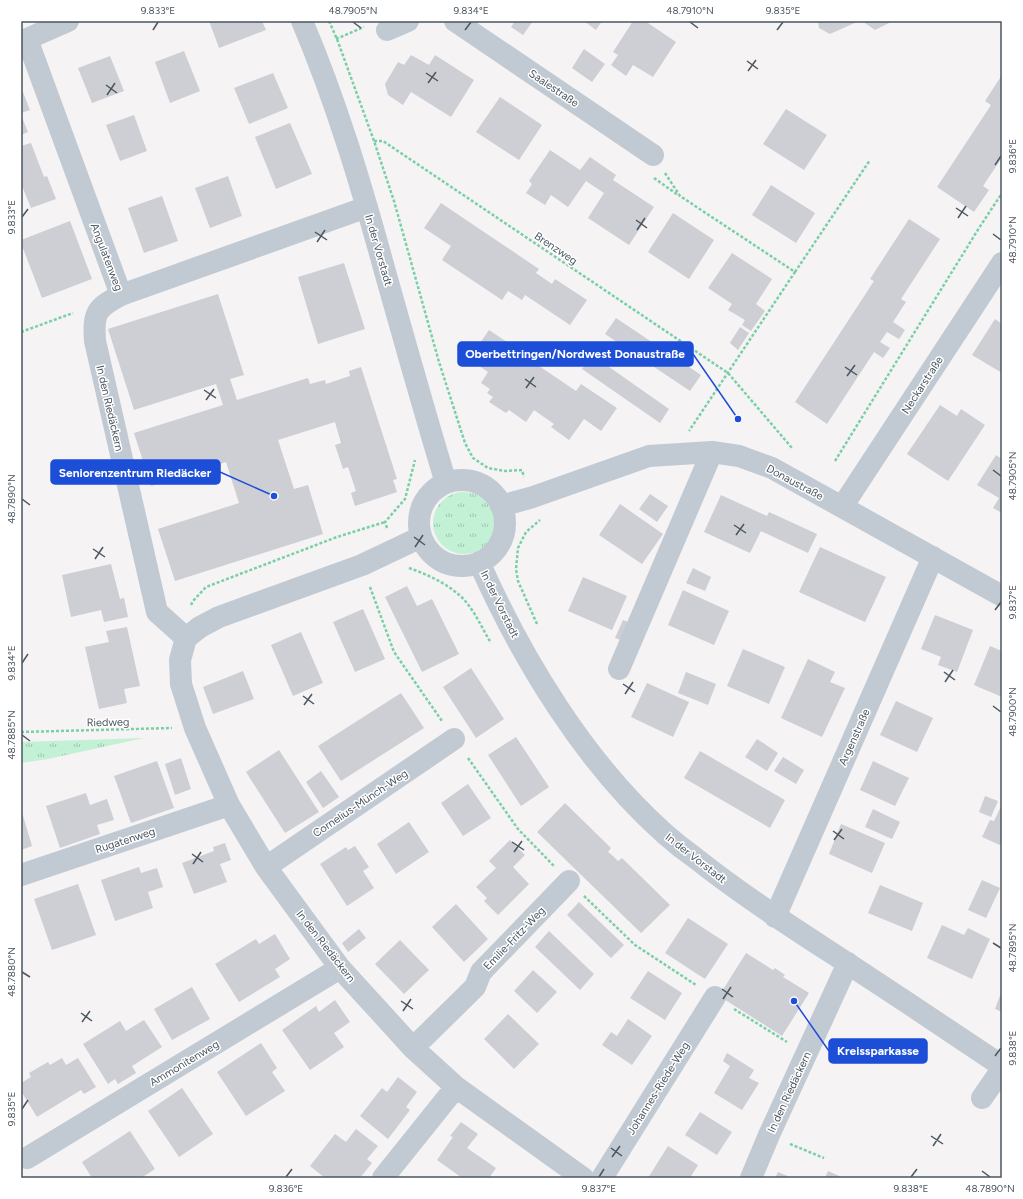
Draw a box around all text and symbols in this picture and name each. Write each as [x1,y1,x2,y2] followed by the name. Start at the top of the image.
[141,4,175,17] text: 9.833°E
[328,4,378,17] text: 48.7905°N
[453,4,489,17] text: 9.834°E
[666,4,714,17] text: 48.7910°N
[766,4,800,17] text: 9.835°E
[526,67,581,110] street label: Saalestraße
[1006,139,1019,173] text: 9.836°E
[5,200,18,234] text: 9.833°E
[362,213,395,287] street label: In der Vorstadt
[1006,216,1019,264] text: 48.7910°N
[88,222,125,293] street label: Angulatenweg
[532,229,580,267] street label: Brenzweg
[458,342,693,366] callout: Oberbettringen/Nordwest Donaustraße
[465,347,685,361] text: Oberbettringen/Nordwest Donaustraße
[899,354,946,416] street label: Neckarstraße
[93,364,126,452] street label: In den Riedäckern
[1006,451,1019,501] text: 48.7905°N
[51,460,220,484] callout: Seniorenzentrum Riedäcker
[764,462,825,503] street label: Donaustraße
[59,466,212,480] text: Seniorenzentrum Riedäcker
[5,474,18,524] text: 48.7890°N
[478,568,521,640] street label: In der Vorstadt
[1006,585,1019,619] text: 9.837°E
[5,645,18,681] text: 9.834°E
[1006,687,1019,737] text: 48.7900°N
[836,707,873,768] street label: Argenstraße
[5,710,18,760] text: 48.7885°N
[86,716,130,729] street label: Riedweg
[310,767,410,840] street label: Cornelius-Münch-Weg
[94,825,157,856] street label: Rugatenweg
[663,831,729,886] street label: In der Vorstadt
[481,904,548,973] street label: Emilie-Fritz-Weg
[293,908,358,985] street label: In den Riedäckern
[1006,924,1019,972] text: 48.7895°N
[5,947,18,997] text: 48.7880°N
[1006,1030,1019,1066] text: 9.838°E
[147,1038,221,1089] street label: Ammonitenweg
[829,1039,927,1063] callout: Kreissparkasse
[625,1040,692,1137] street label: Johannes-Riede-Weg
[837,1044,919,1058] text: Kreissparkasse
[765,1050,814,1135] street label: In den Riedäckern
[5,1092,18,1126] text: 9.835°E
[269,1182,303,1195] text: 9.836°E
[582,1182,616,1195] text: 9.837°E
[893,1182,929,1195] text: 9.838°E
[965,1182,1015,1195] text: 48.7890°N

